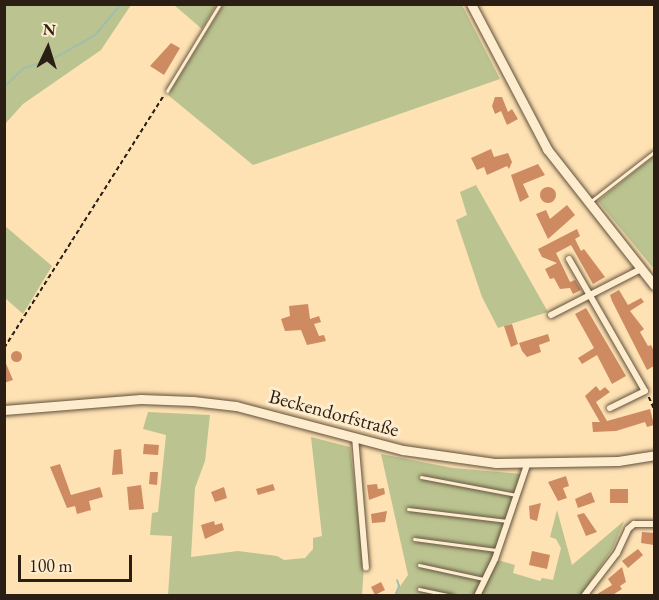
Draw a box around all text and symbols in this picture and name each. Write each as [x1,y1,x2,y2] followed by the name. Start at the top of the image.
[18,18,78,78] north arrow
[42,19,56,40] text: N
[266,384,402,442] street label: Beckendorfstraße
[21,543,135,581] scale bar
[29,554,73,577] text: 100 m

